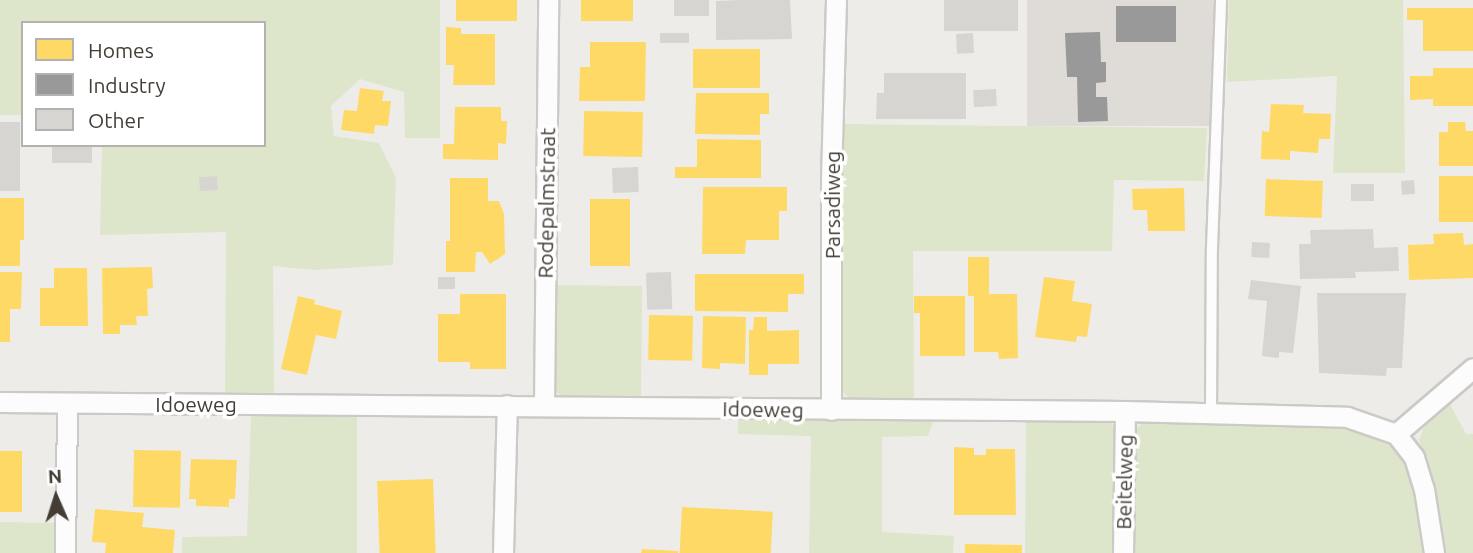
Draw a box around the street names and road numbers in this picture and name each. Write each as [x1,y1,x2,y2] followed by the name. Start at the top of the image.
[532,127,560,279] street label: Rodepalmstraat
[819,151,845,259] street label: Parsadiweg
[155,391,237,417] street label: Idoeweg
[722,396,804,422] street label: Idoeweg
[1111,434,1137,530] street label: Beitelweg

